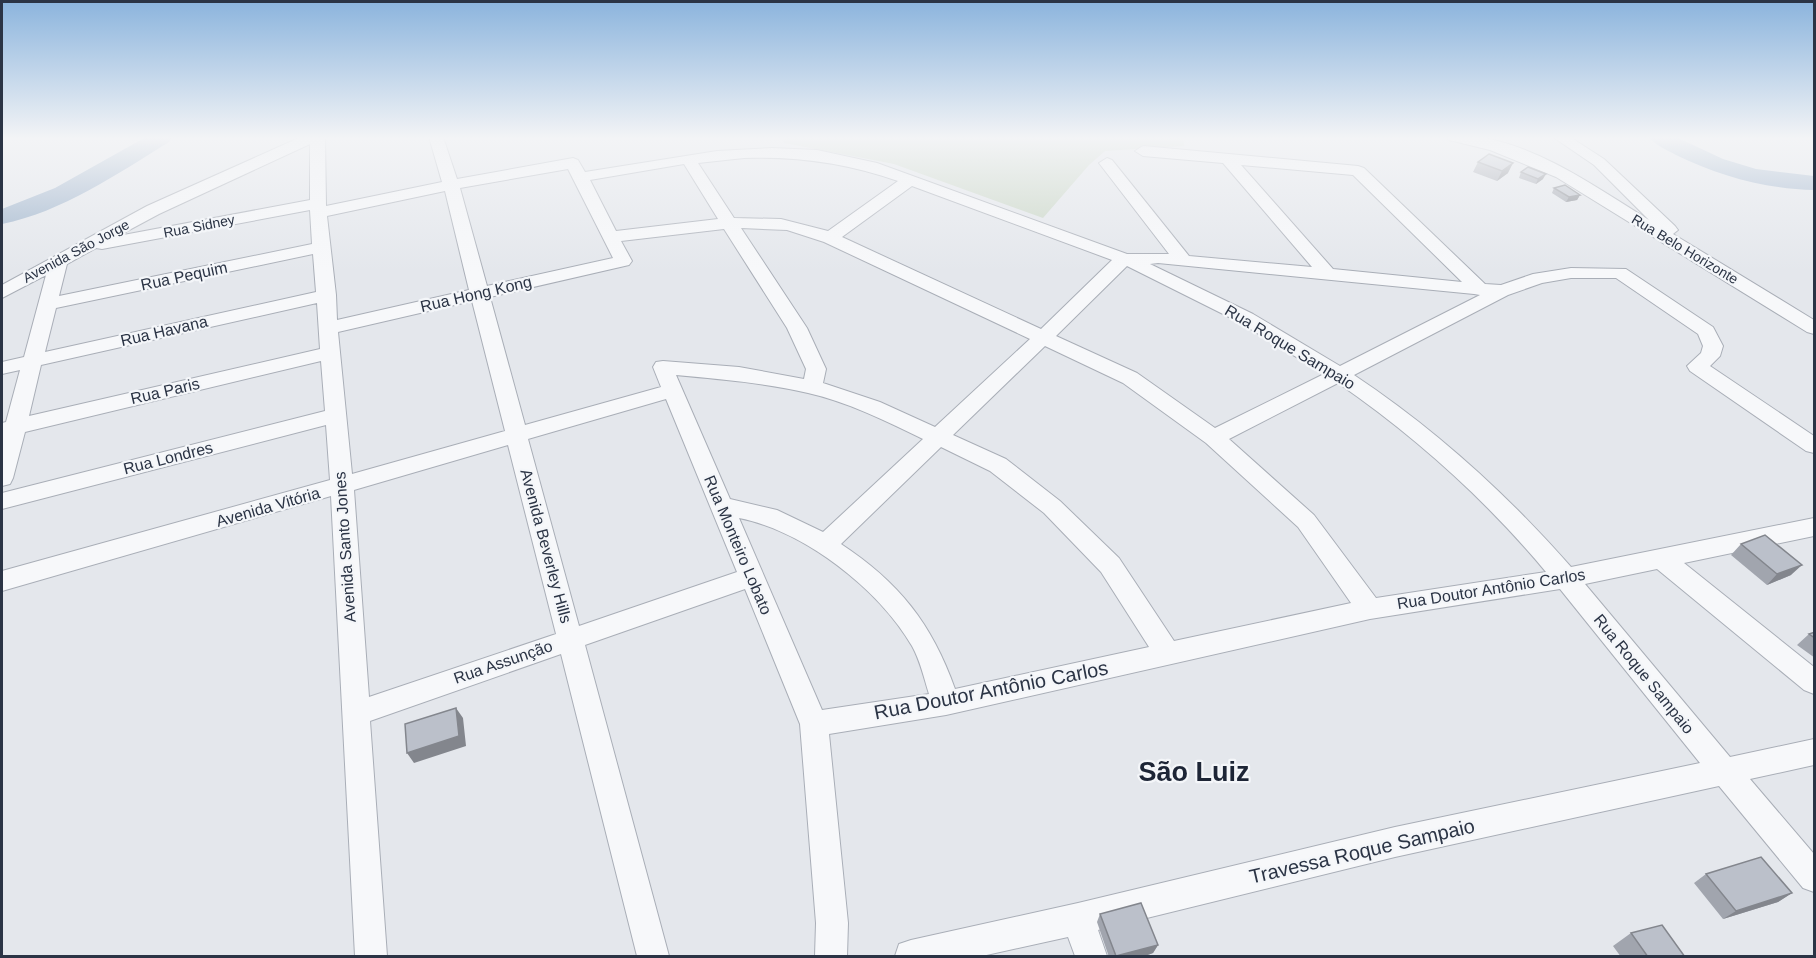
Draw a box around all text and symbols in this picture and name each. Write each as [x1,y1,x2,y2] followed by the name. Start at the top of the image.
[162,211,236,241] street label: Rua Sidney
[1629,211,1741,287] street label: Rua Belo Horizonte
[20,216,132,286] street label: Avenida São Jorge
[139,259,229,293] street label: Rua Pequim
[419,273,533,315] street label: Rua Hong Kong
[1222,301,1358,393] street label: Rua Roque Sampaio
[119,313,209,349] street label: Rua Havana
[129,375,201,407] street label: Rua Paris
[121,439,215,477] street label: Rua Londres
[517,467,575,625] street label: Avenida Beverley Hills
[331,471,359,623] street label: Avenida Santo Jones
[701,473,775,617] street label: Rua Monteiro Lobato
[214,484,322,530] street label: Avenida Vitória
[1396,566,1586,612] street label: Rua Doutor Antônio Carlos
[1591,611,1697,737] street label: Rua Roque Sampaio
[451,637,555,687] street label: Rua Assunção
[872,657,1110,723] street label: Rua Doutor Antônio Carlos
[1138,757,1250,787] district label: São Luiz
[1247,814,1477,888] street label: Travessa Roque Sampaio

